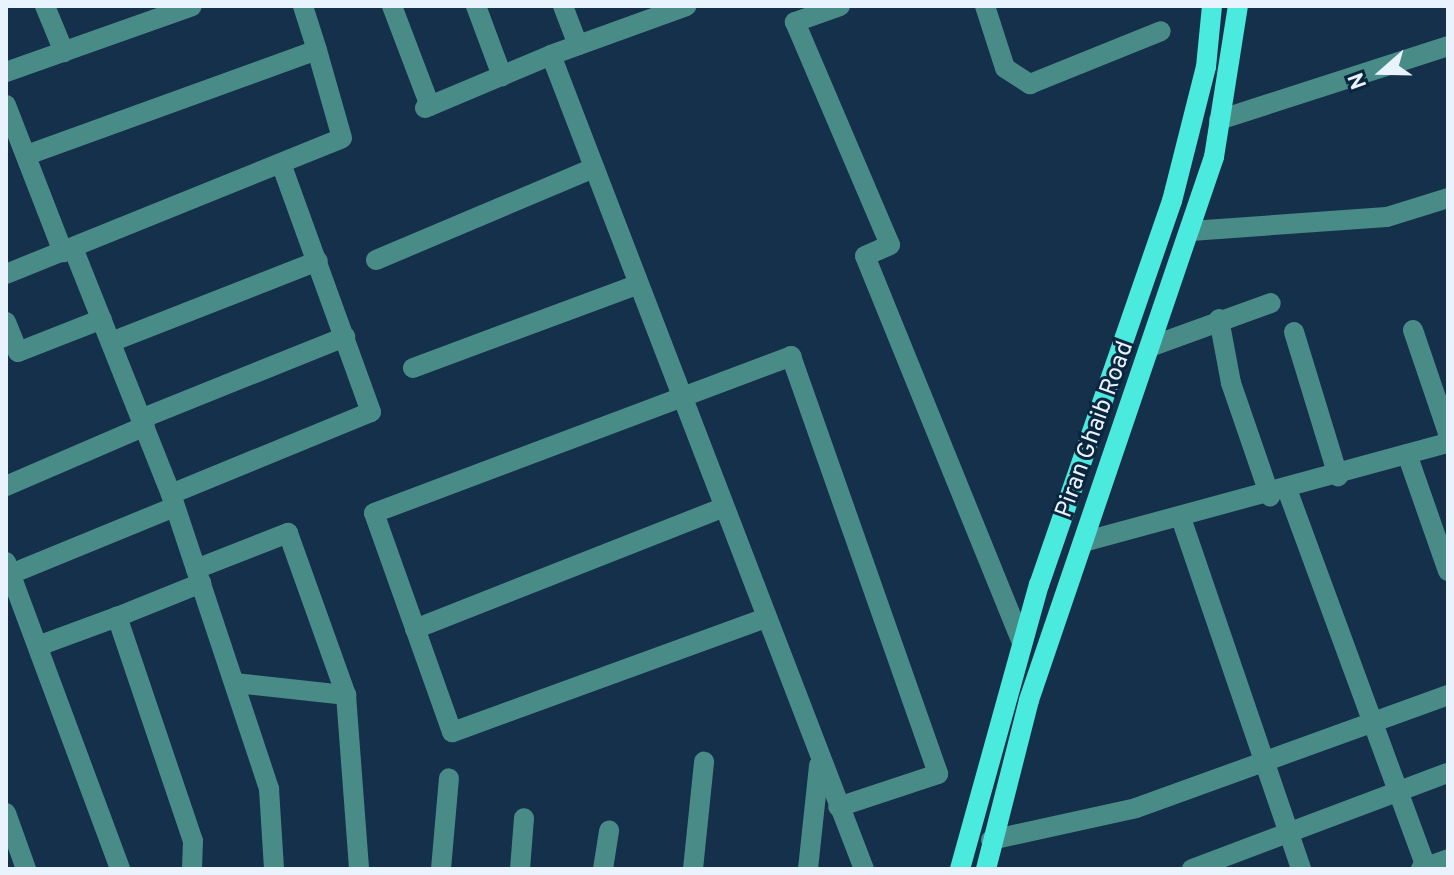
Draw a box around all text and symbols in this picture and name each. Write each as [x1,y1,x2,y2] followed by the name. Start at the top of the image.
[1342,32,1422,112] north arrow
[1344,68,1374,92] text: N
[1051,338,1141,522] street label: Piran Ghaib Road

